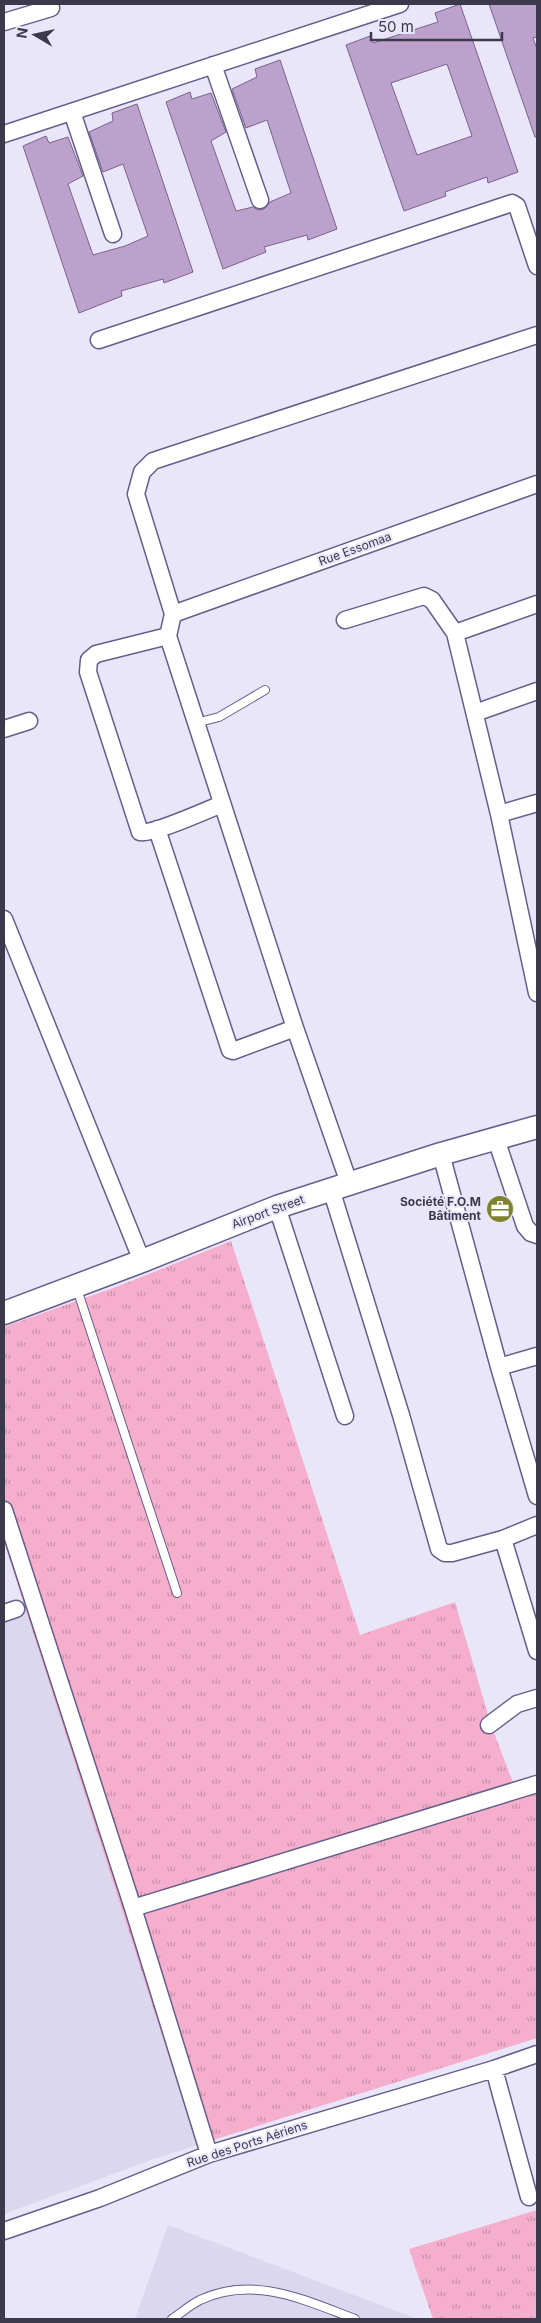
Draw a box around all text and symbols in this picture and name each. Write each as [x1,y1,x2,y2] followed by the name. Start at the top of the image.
[10,10,60,60] north arrow
[371,10,502,42] scale bar
[378,17,414,36] text: 50 m
[12,26,31,39] text: N
[316,528,393,569] street label: Rue Essomaa
[229,1191,306,1232] street label: Airport Street
[400,1194,482,1223] place label: Société F.O.M Bâtiment
[485,1194,515,1224] office icon: Société F.O.M Bâtiment
[185,2117,309,2170] street label: Rue des Ports Aériens

